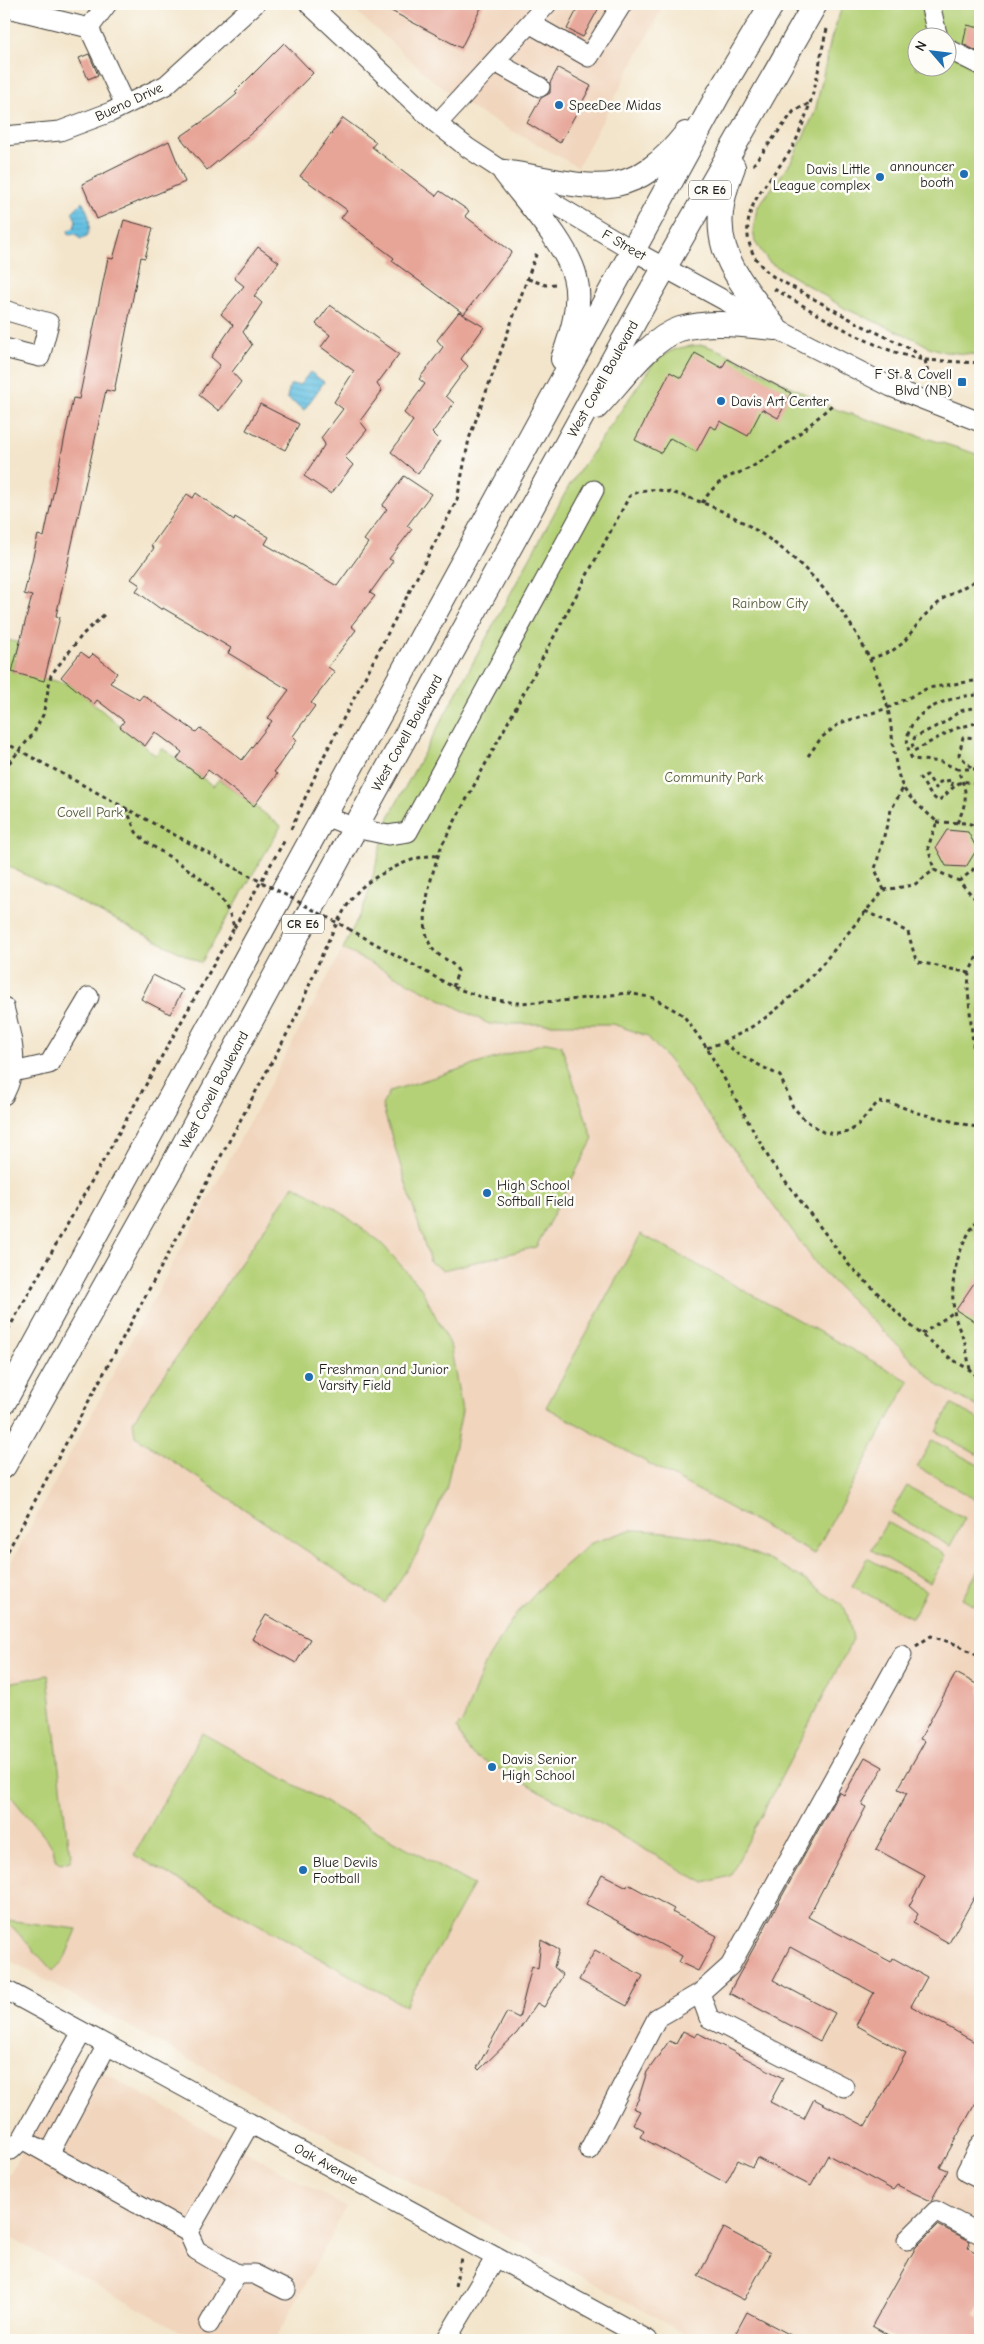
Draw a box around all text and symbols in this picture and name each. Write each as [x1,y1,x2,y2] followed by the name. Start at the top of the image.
[906,28,956,78] north arrow
[911,38,931,54] text: N
[92,79,166,125] street label: Bueno Drive
[569,97,661,114] place label: SpeeDee Midas
[553,99,565,111] marker: SpeeDee Midas
[890,158,954,191] place label: announcer booth
[773,161,870,194] place label: Davis Little League complex
[958,168,970,180] marker: announcer booth
[874,171,886,183] marker: Davis Little League complex
[689,180,731,200] road number: CR E6
[599,226,650,265] street label: F Street
[564,318,642,440] street label: West Covell Boulevard
[875,366,952,399] place label: F St & Covell Blvd (NB)
[956,376,968,388] marker: F St & Covell Blvd (NB)
[731,393,829,410] place label: Davis Art Center
[715,395,727,407] marker: Davis Art Center
[732,595,809,612] park label: Rainbow City
[368,672,446,794] street label: West Covell Boulevard
[665,769,764,786] park label: Community Park
[57,804,123,821] park label: Covell Park
[282,914,324,934] road number: CR E6
[176,1028,252,1152] street label: West Covell Boulevard
[497,1177,574,1210] place label: High School Softball Field
[481,1187,493,1199] marker: High School Softball Field
[319,1361,449,1394] place label: Freshman and Junior Varsity Field
[303,1371,315,1383] marker: Freshman and Junior Varsity Field
[502,1751,577,1784] place label: Davis Senior High School
[486,1761,498,1773] marker: Davis Senior High School
[313,1854,378,1887] place label: Blue Devils Football
[297,1864,309,1876] marker: Blue Devils Football
[291,2140,361,2188] street label: Oak Avenue

